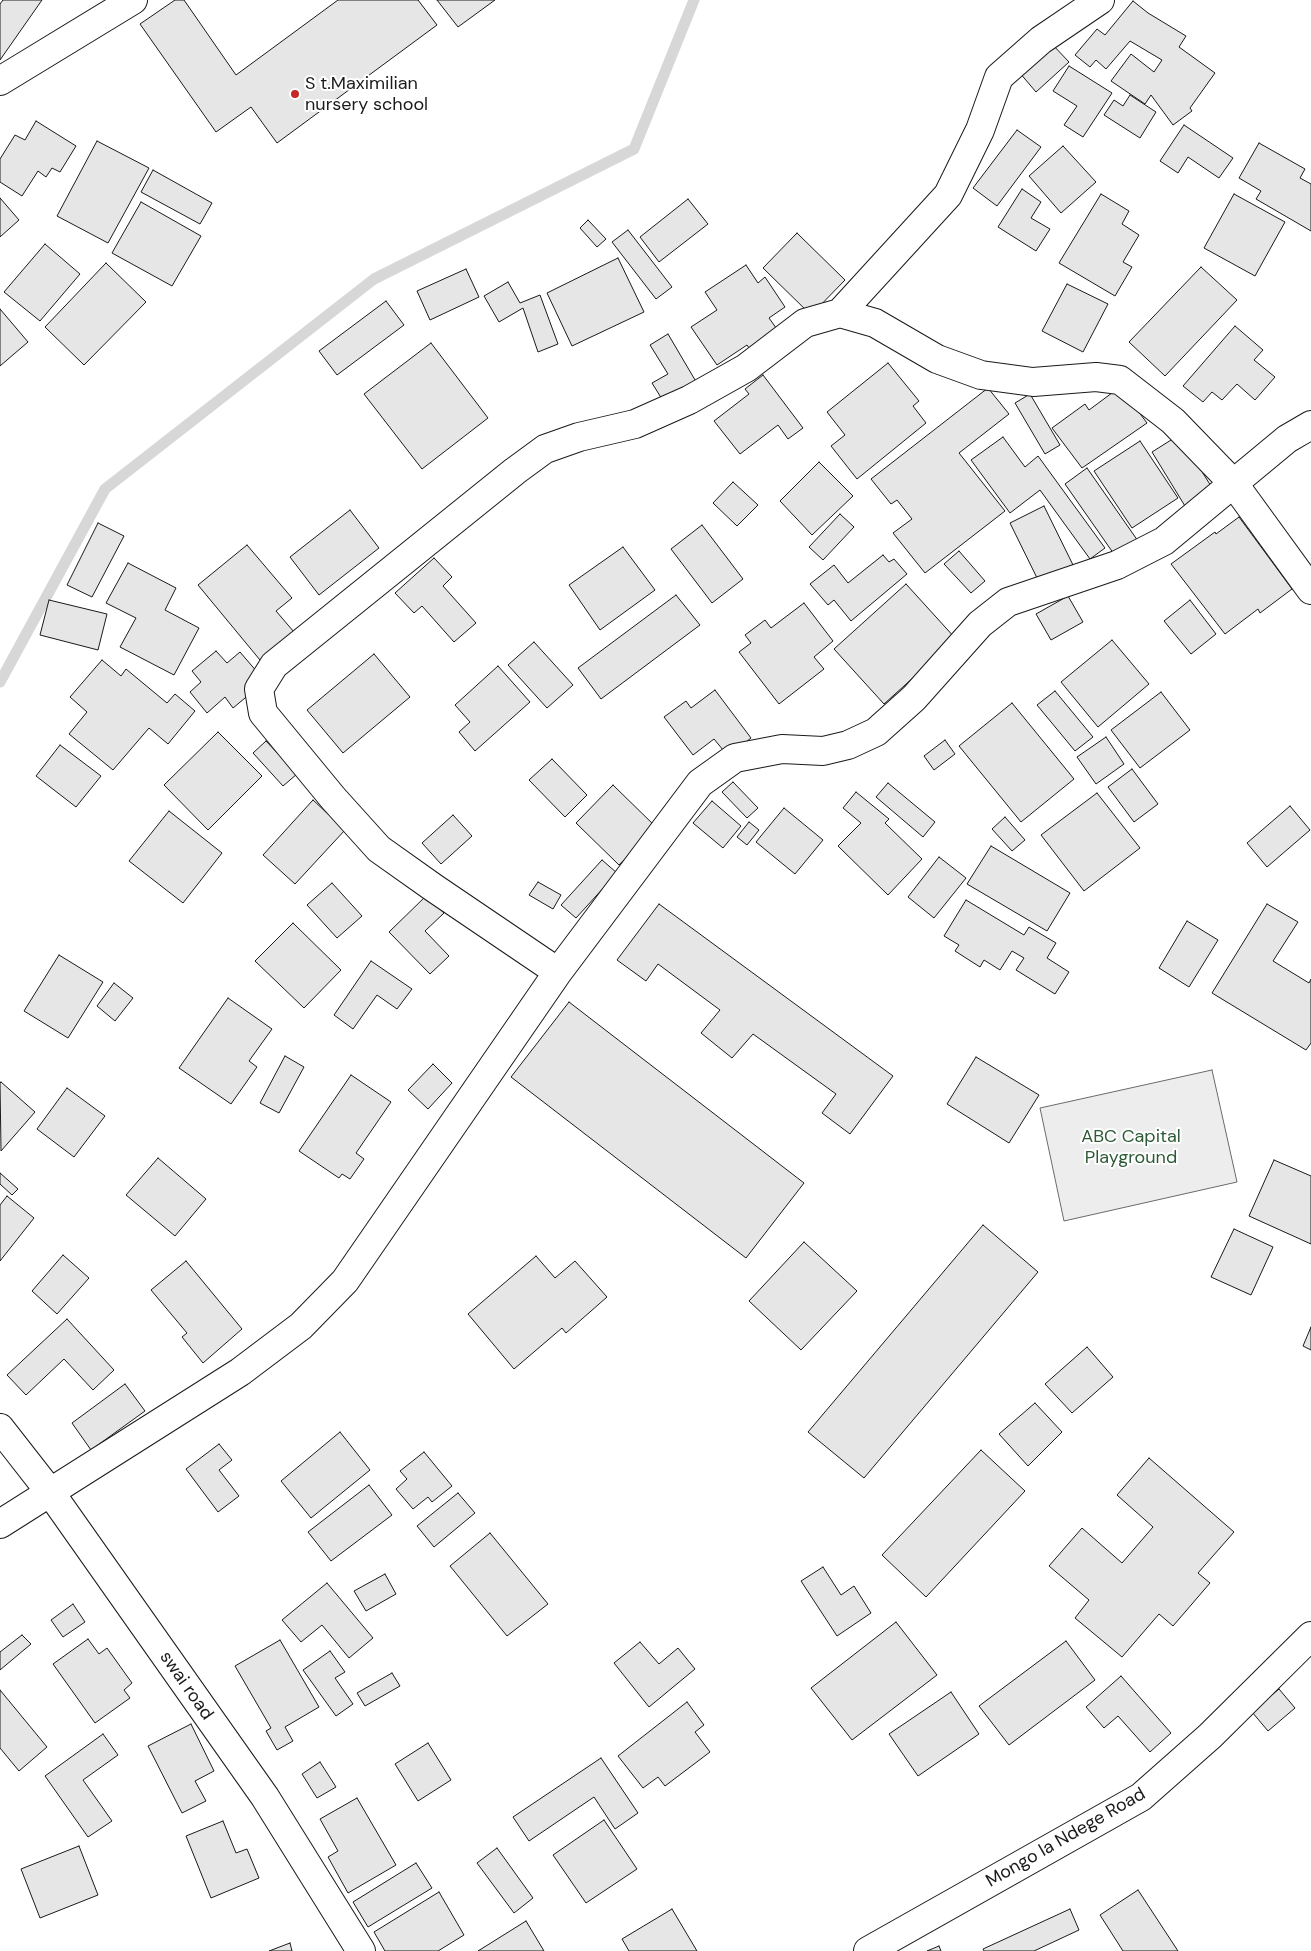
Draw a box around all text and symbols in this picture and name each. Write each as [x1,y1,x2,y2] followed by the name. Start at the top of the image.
[305,73,428,116] place label: S t.Maximilian nursery school
[289,88,301,100] marker: S t.Maximilian nursery school
[1081,1126,1181,1168] park label: ABC Capital Playground
[154,1647,218,1725] street label: swai road
[982,1784,1150,1892] street label: Mongo la Ndege Road

